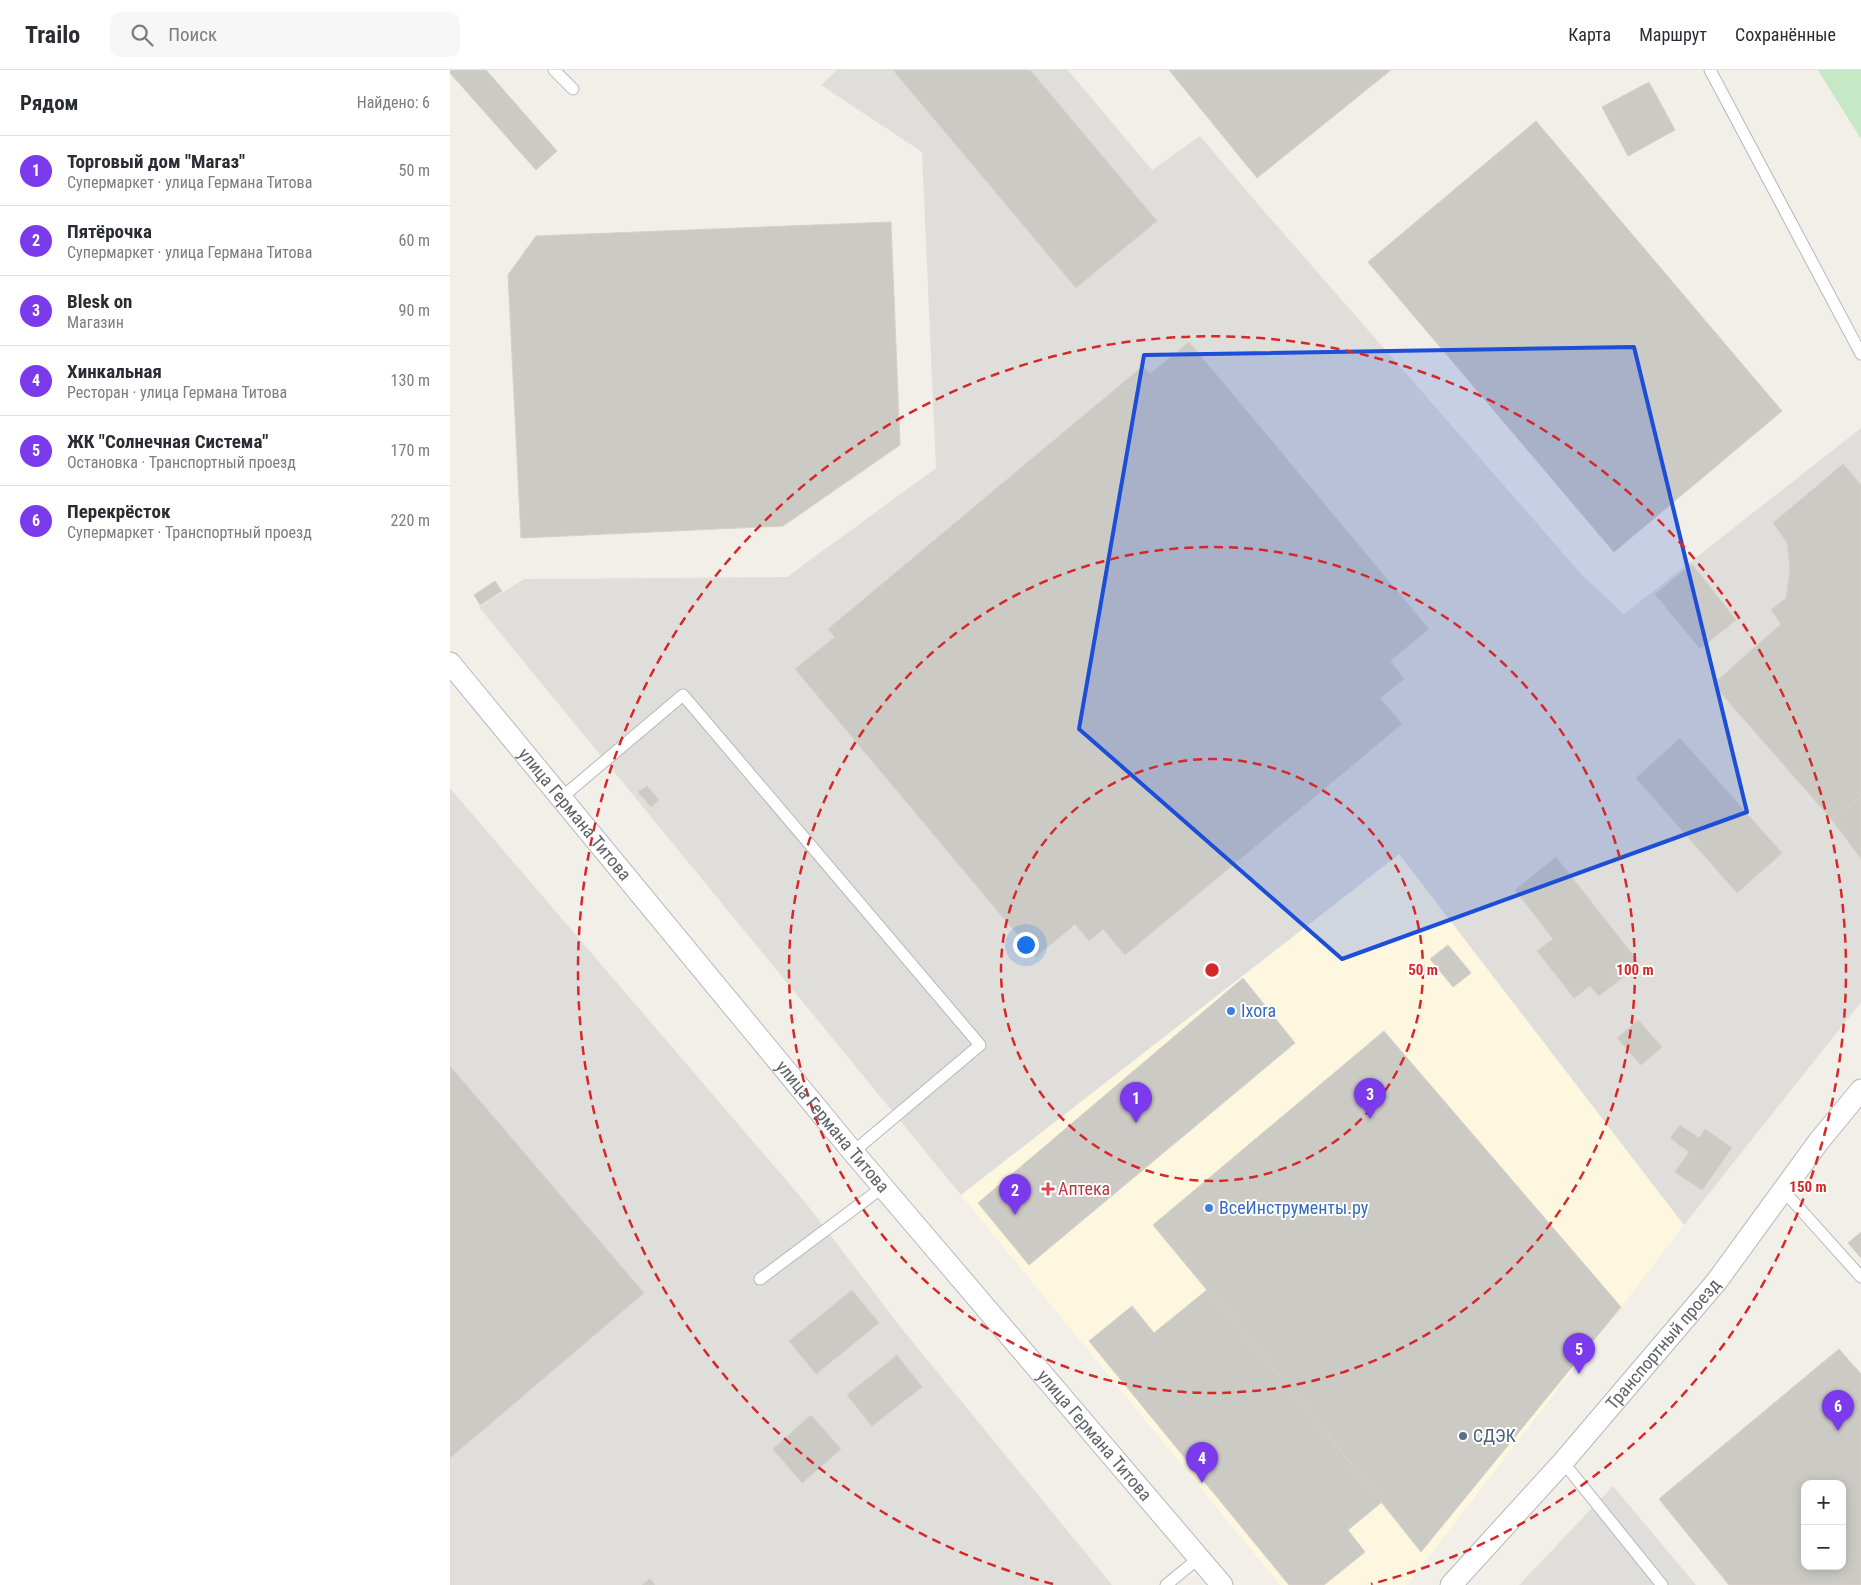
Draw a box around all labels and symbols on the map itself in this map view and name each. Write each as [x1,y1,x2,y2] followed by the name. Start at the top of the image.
[514,743,636,885] street label: улица Германа Титова
[1013,932,1039,958] your location
[1203,961,1221,979] centre of rings
[1408,961,1438,979] text: 50 m
[1616,961,1654,979] text: 100 m
[1241,1000,1276,1021] place label: Ixora
[1225,1005,1237,1017] marker: Ixora
[772,1056,894,1197] street label: улица Германа Титова
[1354,1078,1386,1119] pin: 3
[1120,1082,1152,1123] pin: 1
[999,1174,1031,1215] pin: 2
[1058,1178,1110,1199] place label: Аптека
[1789,1178,1827,1196] text: 150 m
[1042,1183,1054,1195] marker: Аптека
[1219,1197,1369,1218] place label: ВсеИнструменты.ру
[1203,1202,1215,1214] marker: ВсеИнструменты.ру
[1601,1274,1725,1414] street label: Транспортный проезд
[1563,1333,1595,1374] pin: 5
[1033,1365,1157,1505] street label: улица Германа Титова
[1822,1390,1854,1431] pin: 6
[1473,1425,1516,1446] place label: СДЭК
[1457,1430,1469,1442] marker: СДЭК
[1186,1442,1218,1483] pin: 4

